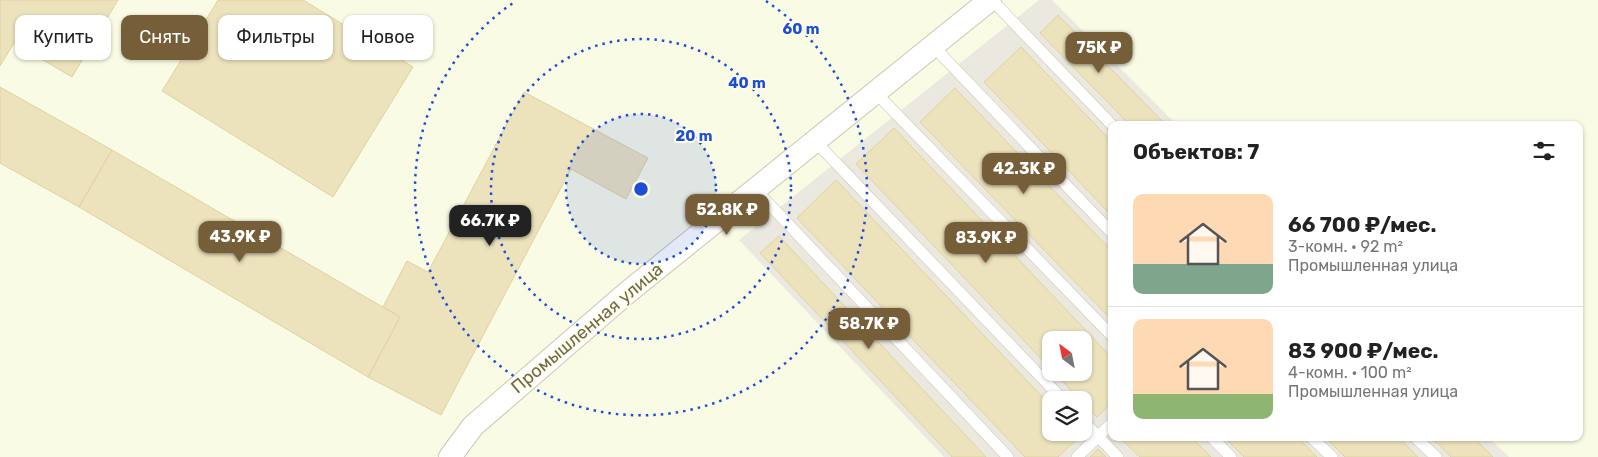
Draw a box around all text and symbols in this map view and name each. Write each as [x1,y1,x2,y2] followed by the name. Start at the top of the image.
[15,15,111,60] chip: Купить
[121,15,208,60] chip: Снять
[218,15,333,60] chip: Фильтры
[343,15,433,60] chip: Новое
[783,20,819,38] text: 60 m
[1064,32,1134,74] pin: 75K ₽
[1077,38,1121,57] text: 75K ₽
[728,74,766,92] text: 40 m
[676,127,712,145] text: 20 m
[1530,137,1558,165] icon: filters
[1133,139,1259,164] text: Объектов: 7
[978,152,1070,195] pin: 42.3K ₽
[993,159,1055,178] text: 42.3K ₽
[632,180,650,198] centre of rings
[681,194,773,236] pin: 52.8K ₽
[696,200,758,219] text: 52.8K ₽
[444,204,536,247] pin: 66.7K ₽
[460,211,520,230] text: 66.7K ₽
[1288,212,1436,237] text: 66 700 ₽/мес.
[1173,214,1233,274] icon: home
[194,220,286,263] pin: 43.9K ₽
[940,222,1032,264] pin: 83.9K ₽
[209,227,271,246] text: 43.9K ₽
[955,228,1017,247] text: 83.9K ₽
[1288,237,1403,256] text: 3-комн. · 92 m²
[1288,256,1458,275] text: Промышленная улица
[507,258,667,398] street label: Промышленная улица
[823,308,915,350] pin: 58.7K ₽
[839,314,899,333] text: 58.7K ₽
[1042,331,1092,381] north arrow
[1042,331,1092,441] map controls
[1288,338,1439,363] text: 83 900 ₽/мес.
[1173,339,1233,399] icon: home
[1288,363,1412,382] text: 4-комн. · 100 m²
[1288,382,1458,401] text: Промышленная улица
[1042,391,1092,441] button: layers

